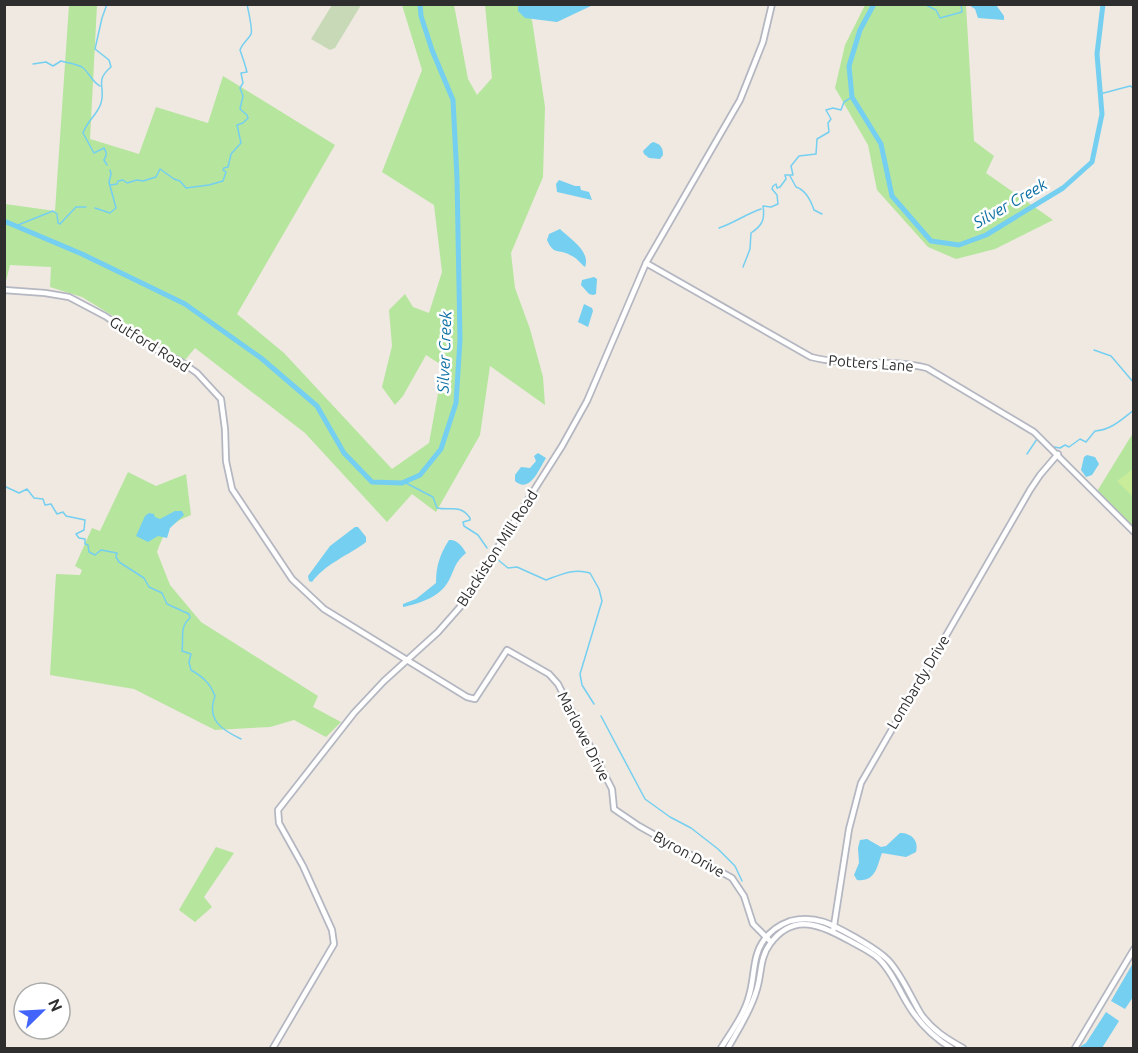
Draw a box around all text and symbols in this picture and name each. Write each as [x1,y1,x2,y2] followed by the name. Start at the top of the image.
[969,174,1051,232] water label: Silver Creek
[434,310,454,394] water label: Silver Creek
[107,313,193,375] street label: Gutford Road
[828,352,914,374] street label: Potters Lane
[453,487,541,609] street label: Blackiston Mill Road
[883,632,953,732] street label: Lombardy Drive
[554,689,614,783] street label: Marlowe Drive
[650,827,728,881] street label: Byron Drive
[12,981,72,1041] north arrow
[45,996,66,1014] text: N

